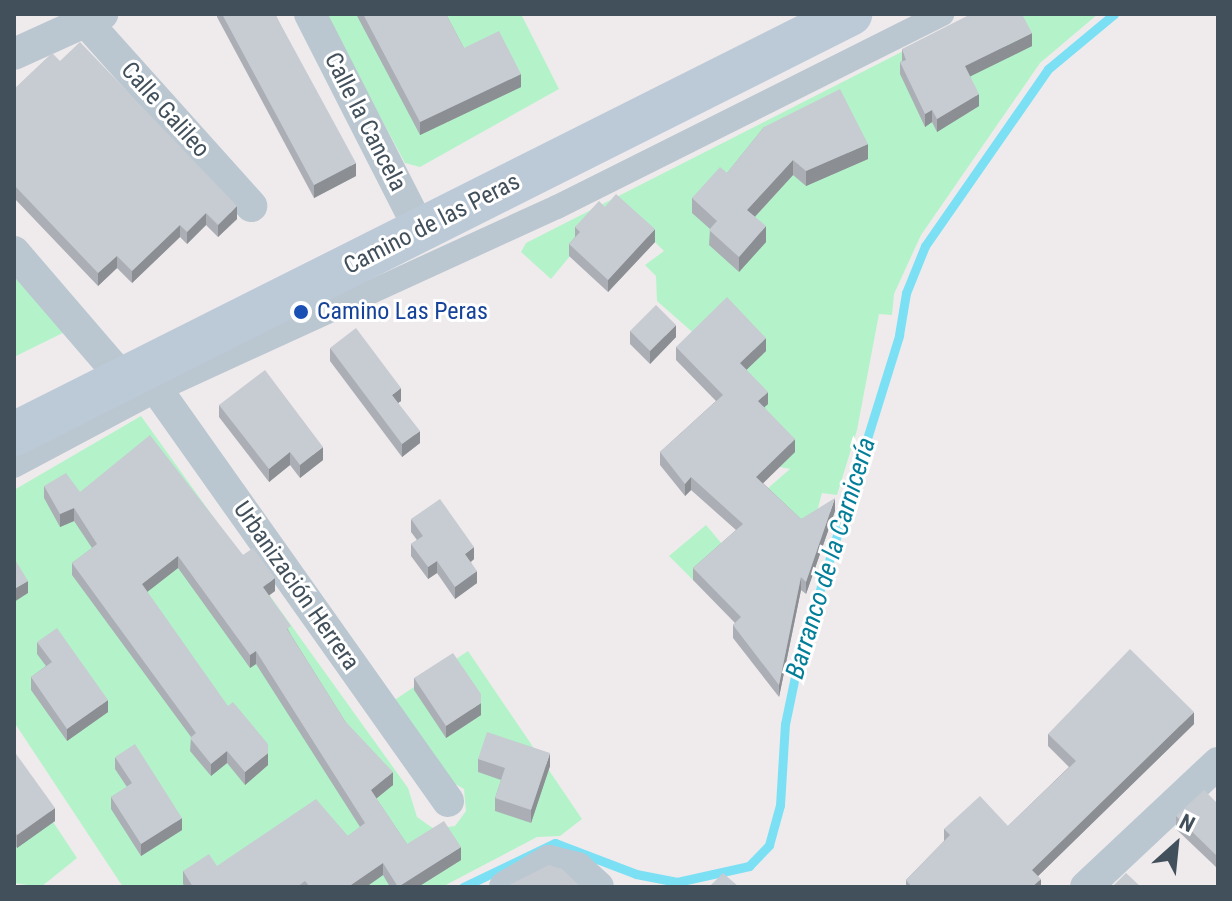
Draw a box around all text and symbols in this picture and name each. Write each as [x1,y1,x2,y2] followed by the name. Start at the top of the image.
[318,48,412,196] street label: Calle la Cancela
[115,56,215,164] street label: Calle Galileo
[339,167,525,281] street label: Camino de las Peras
[317,298,488,326] place label: Camino Las Peras
[292,303,310,321] marker: Camino Las Peras
[779,434,883,682] water label: Barranco de la Carnicería
[227,496,365,676] street label: Urbanización Herrera
[1136,805,1216,885] north arrow
[1175,809,1199,837] text: N

